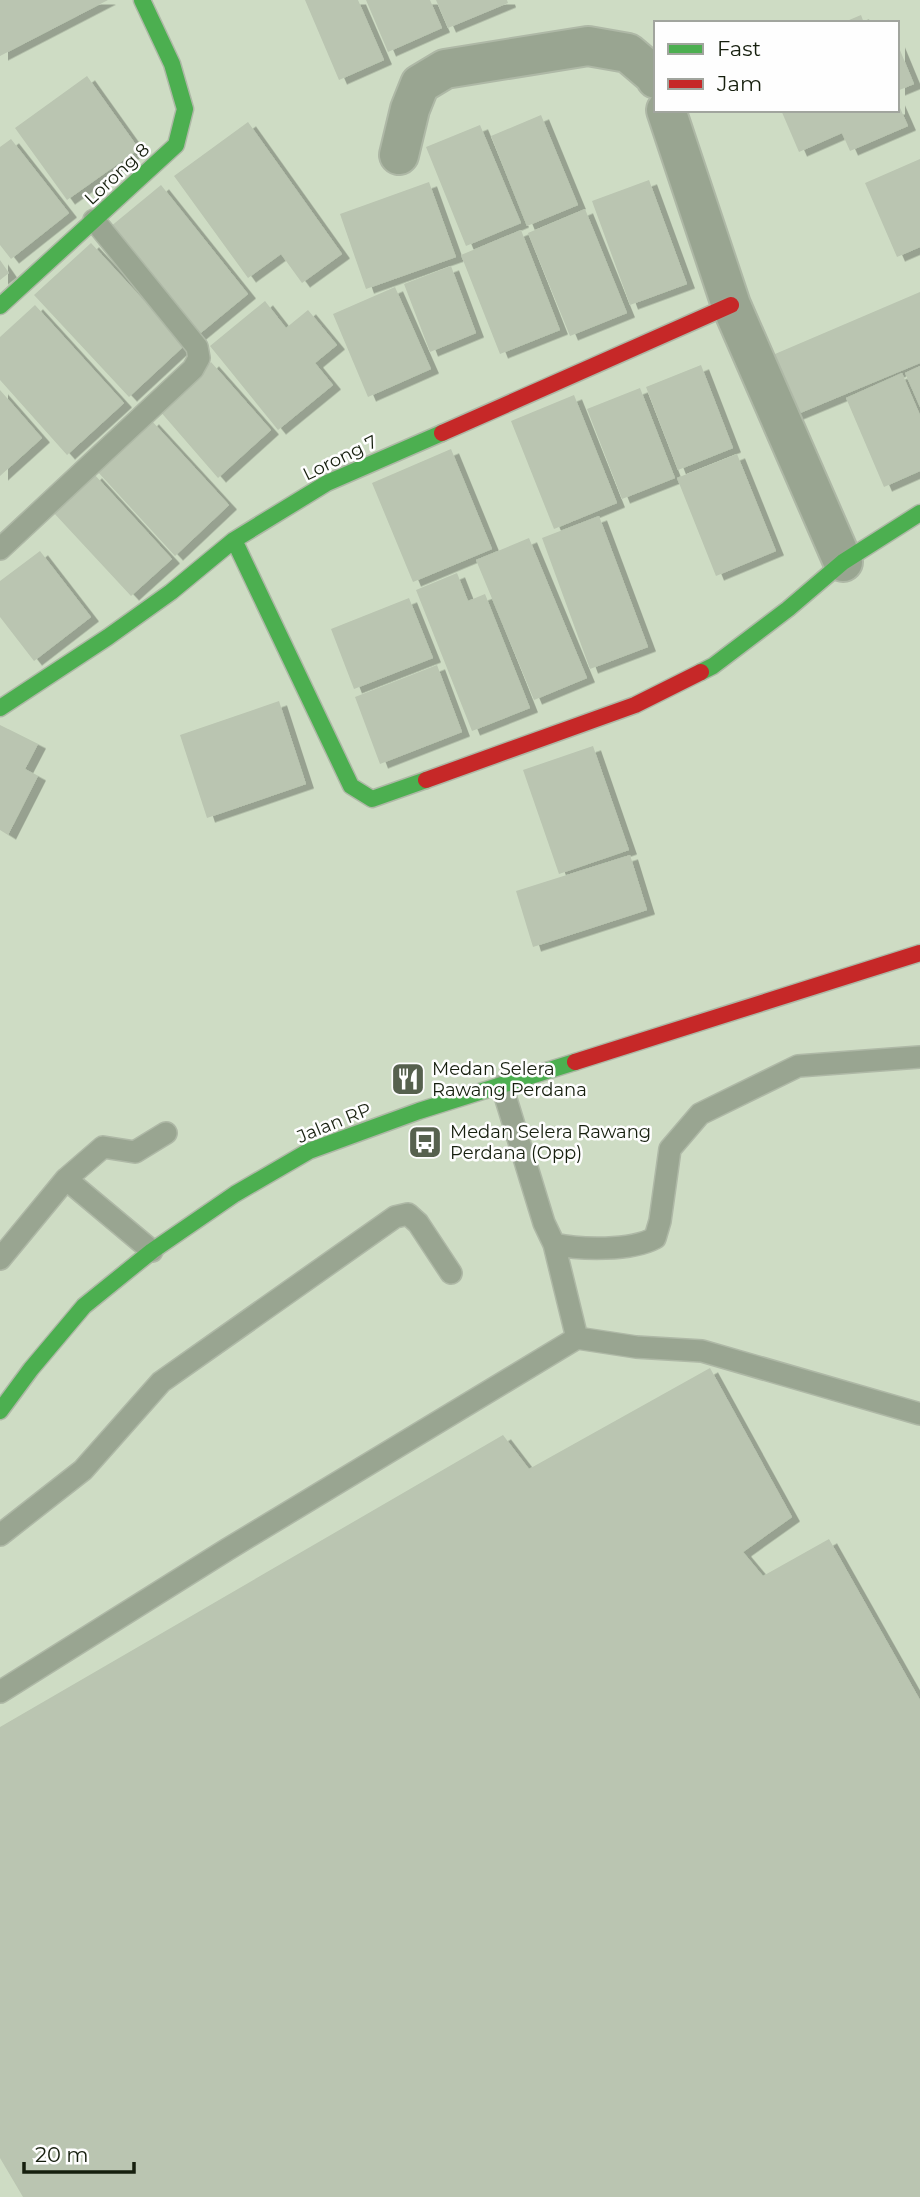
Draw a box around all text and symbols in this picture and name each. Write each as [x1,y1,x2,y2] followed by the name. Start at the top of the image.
[654,21,899,112] legend
[717,36,761,61] text: Fast
[716,71,762,96] text: Jam
[80,138,154,210] street label: Lorong 8
[299,431,381,485] street label: Lorong 7
[432,1058,587,1101] place label: Medan Selera Rawang Perdana
[389,1060,427,1098] restaurant icon: Medan Selera Rawang Perdana
[293,1098,374,1148] street label: Jalan RP
[450,1121,651,1164] place label: Medan Selera Rawang Perdana (Opp)
[406,1123,444,1161] bus stop icon: Medan Selera Rawang Perdana (Opp)
[24,2130,135,2174] scale bar
[35,2142,89,2167] text: 20 m

